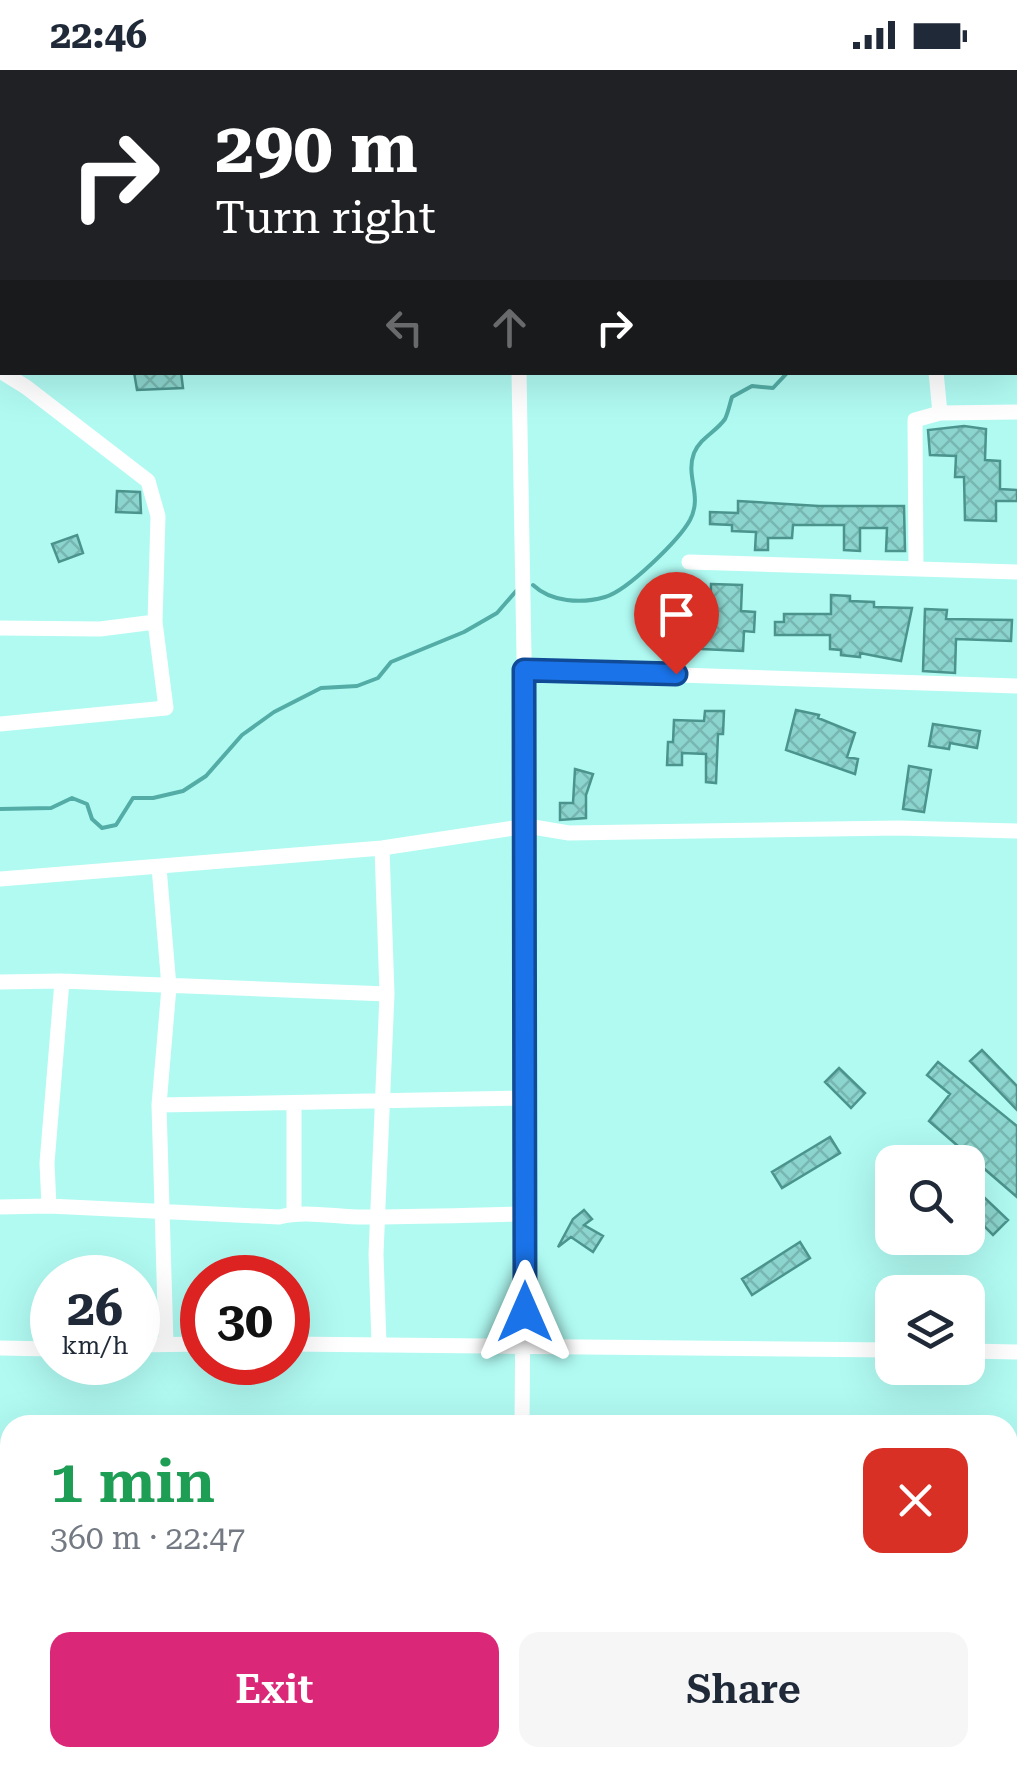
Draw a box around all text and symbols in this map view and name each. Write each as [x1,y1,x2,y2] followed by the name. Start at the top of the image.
[50,13,147,57] text: 22:46
[215,107,418,189] text: 290 m
[50,110,180,240] icon: right
[215,191,436,244] text: Turn right
[377,300,432,355] icon: left
[482,300,537,355] icon: ahead
[587,300,642,355] icon: right
[634,572,719,675] pin
[649,587,704,642] icon: arrive
[875,1145,985,1385] map controls
[875,1145,985,1255] button: search
[180,1255,310,1385] speed limit sign: 30
[473,1260,577,1364] position arrow
[875,1275,985,1385] button: layers
[67,1279,123,1337] text: 26
[62,1331,128,1360] text: km/h
[50,1446,215,1517] text: 1 min
[863,1448,968,1553] button: close
[50,1519,245,1557] text: 360 m · 22:47
[50,1632,499,1747] button: Exit
[519,1632,968,1747] button: Share

